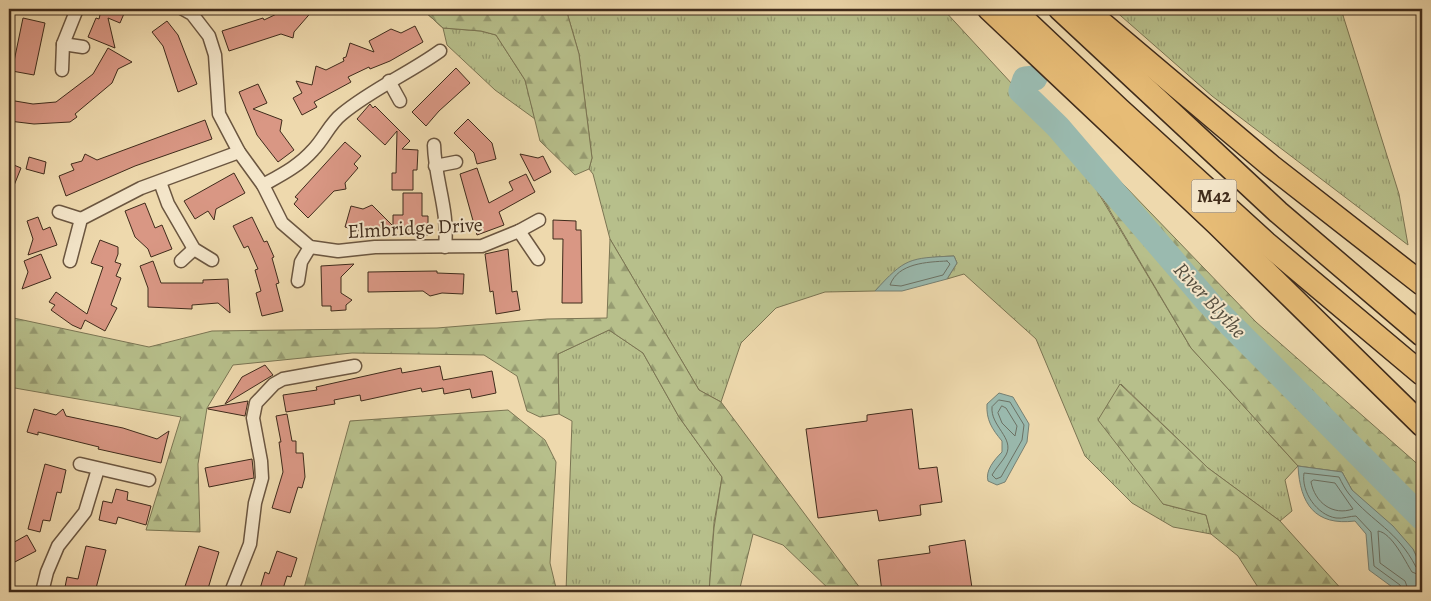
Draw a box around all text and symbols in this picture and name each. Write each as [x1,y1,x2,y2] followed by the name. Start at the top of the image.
[1192,180,1236,212] road number: M42
[347,211,483,245] street label: Elmbridge Drive
[1167,256,1253,345] water label: River Blythe

